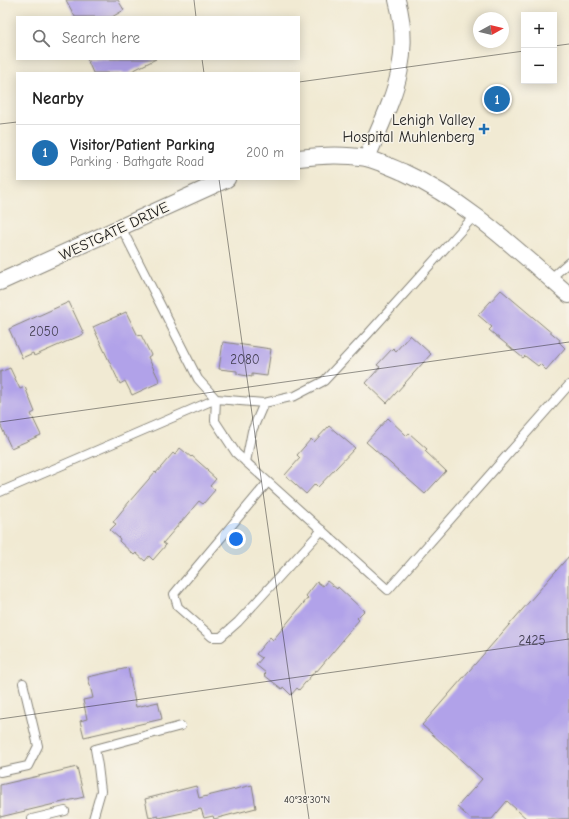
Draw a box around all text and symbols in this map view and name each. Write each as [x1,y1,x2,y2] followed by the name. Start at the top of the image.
[473,12,509,48] north arrow
[521,12,557,84] map controls
[521,12,557,48] button: +
[16,16,300,60] search box
[30,27,52,49] icon: search
[62,29,140,47] text: Search here
[521,48,557,84] button: −
[484,84,510,114] pin: 1
[32,89,83,108] text: Nearby
[342,111,475,146] place label: Lehigh Valley Hospital Muhlenberg
[478,123,490,135] marker: Lehigh Valley Hospital Muhlenberg
[70,136,215,154] text: Visitor/Patient Parking
[42,145,48,160] text: 1
[246,145,284,160] text: 200 m
[70,154,204,169] text: Parking · Bathgate Road
[56,198,172,264] street label: WESTGATE DRIVE
[29,324,59,339] house number: 2050
[230,352,260,367] house number: 2080
[226,529,246,549] your location
[519,633,545,648] house number: 2425
[284,794,330,806] text: 40°38'30"N

